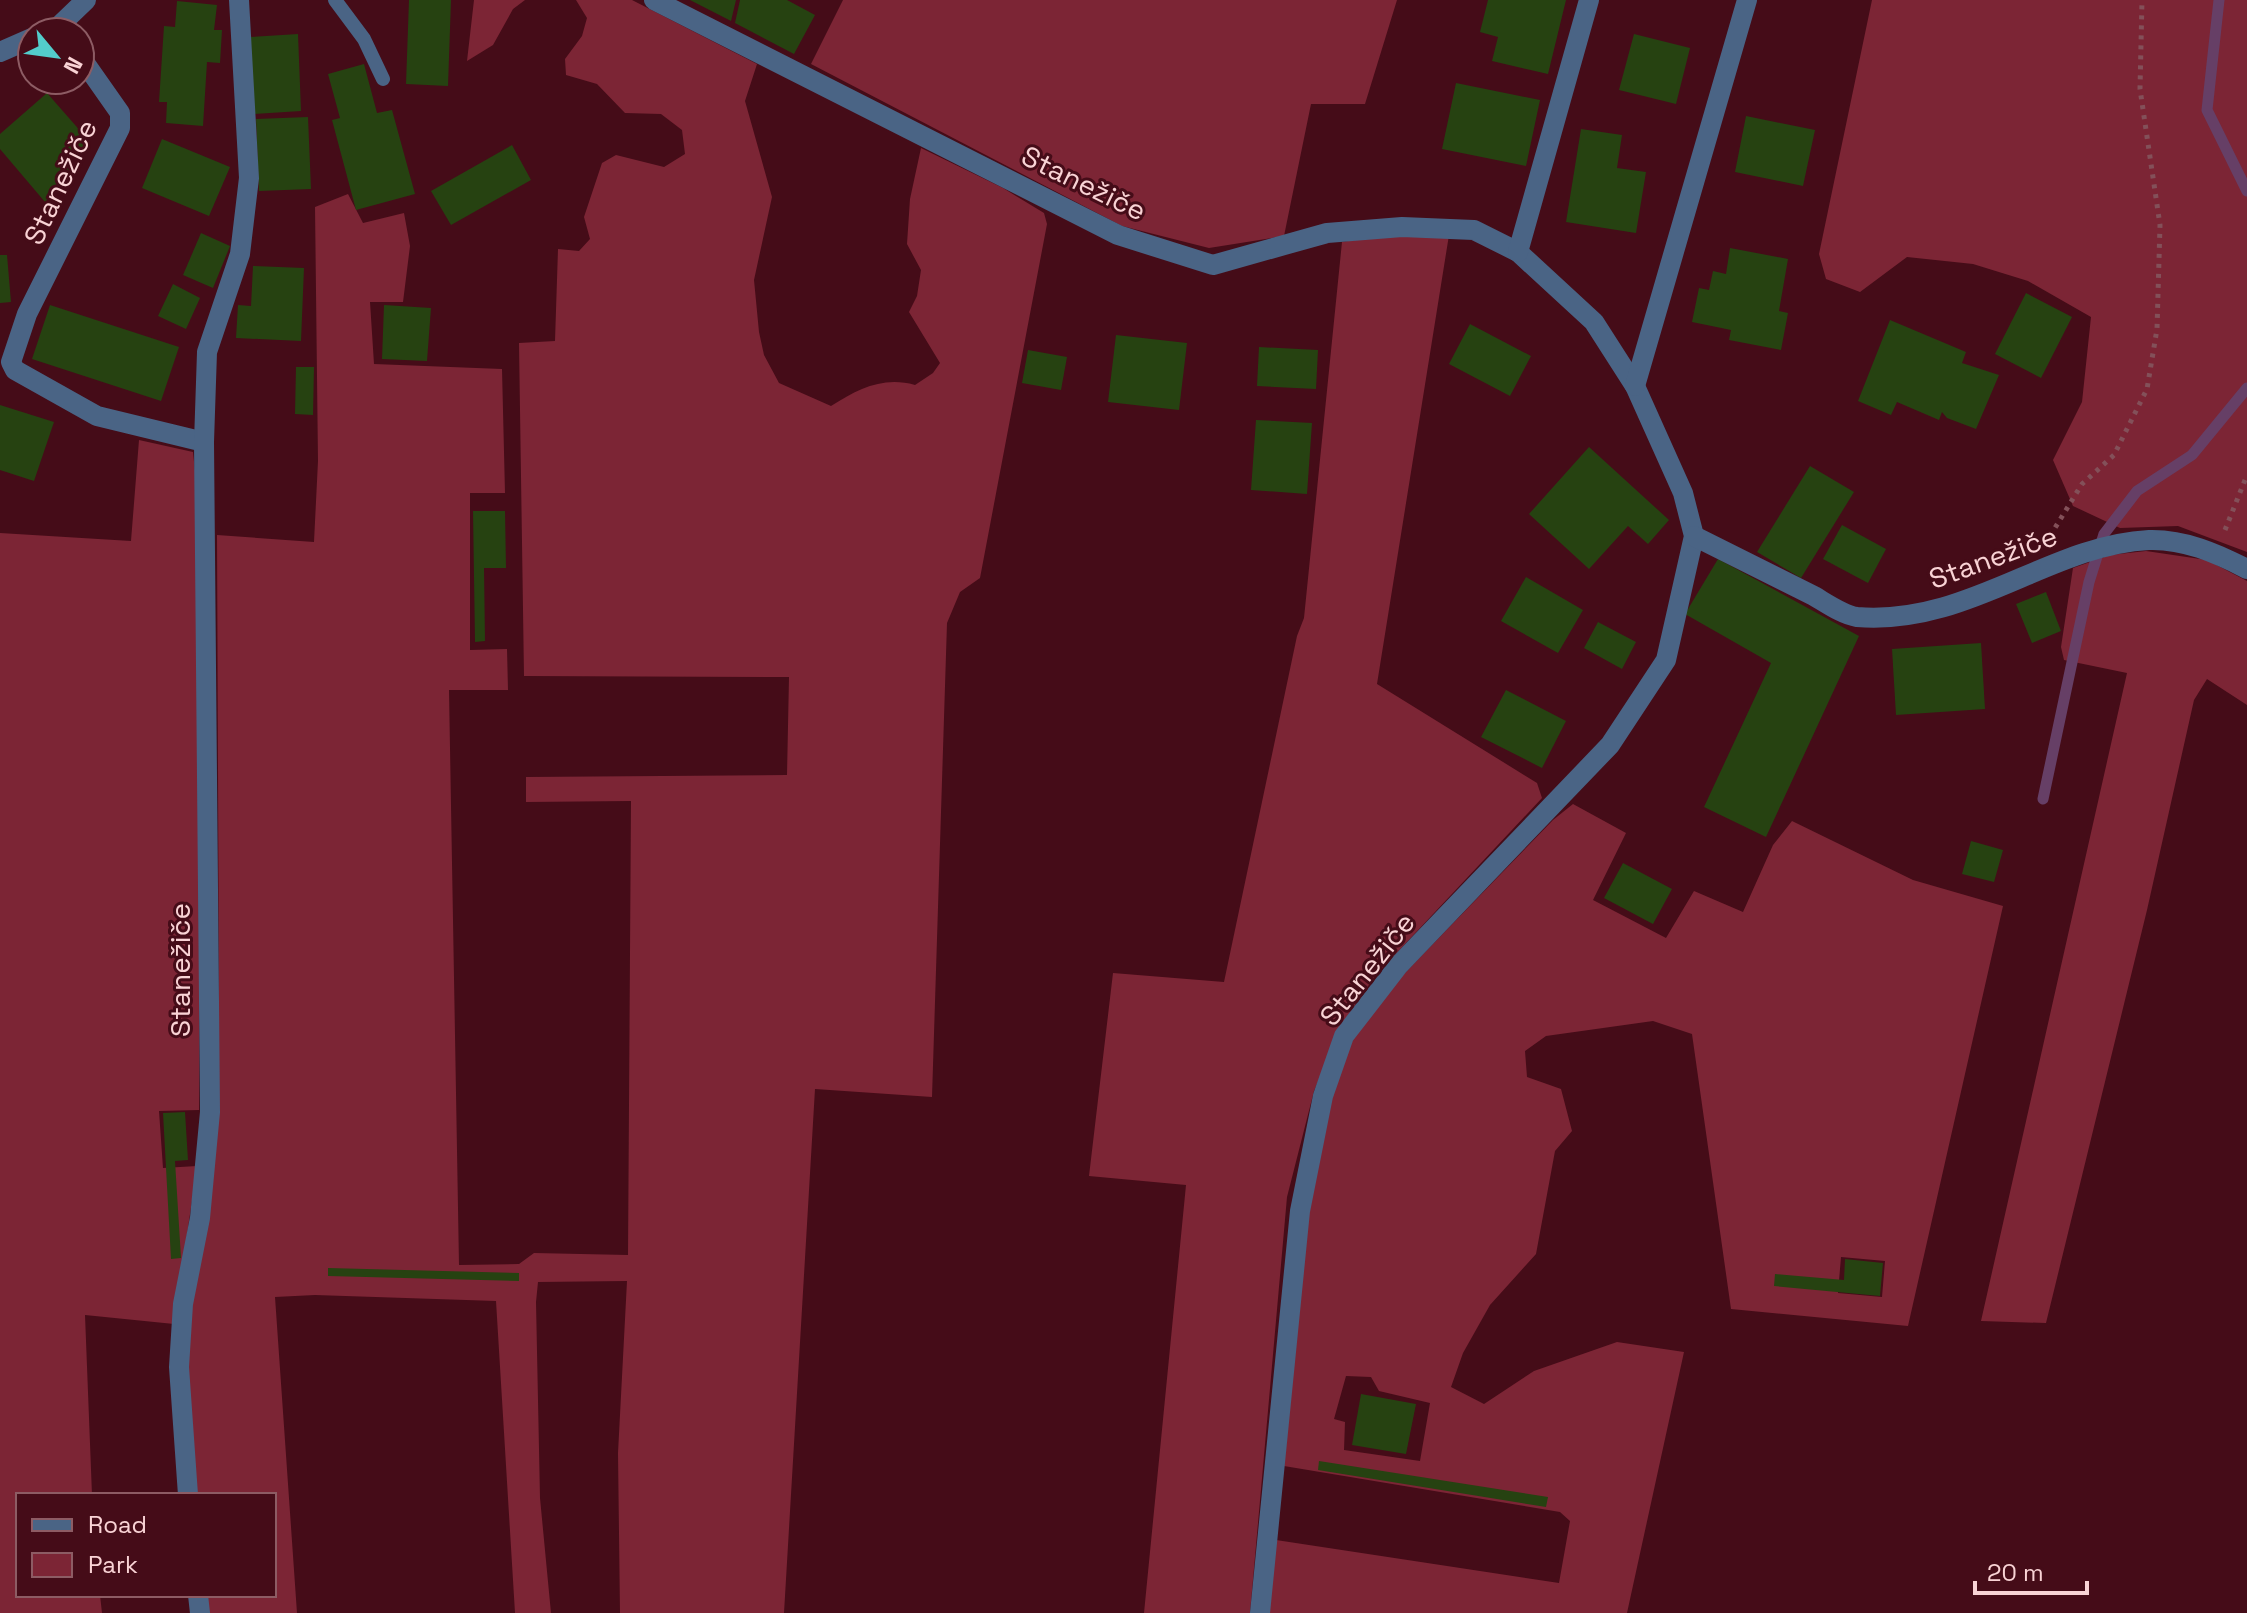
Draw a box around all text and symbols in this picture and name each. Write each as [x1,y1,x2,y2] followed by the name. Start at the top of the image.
[16,16,96,96] north arrow
[58,52,89,79] text: N
[15,114,105,250] street label: Stanežiče
[1016,137,1152,229] street label: Stanežiče
[1924,517,2062,597] street label: Stanežiče
[162,903,198,1037] street label: Stanežiče
[1312,905,1422,1033] street label: Stanežiče
[16,1493,276,1597] legend
[88,1509,147,1540] text: Road
[1975,1545,2087,1595] scale bar
[88,1549,138,1580] text: Park
[1987,1557,2044,1588] text: 20 m

